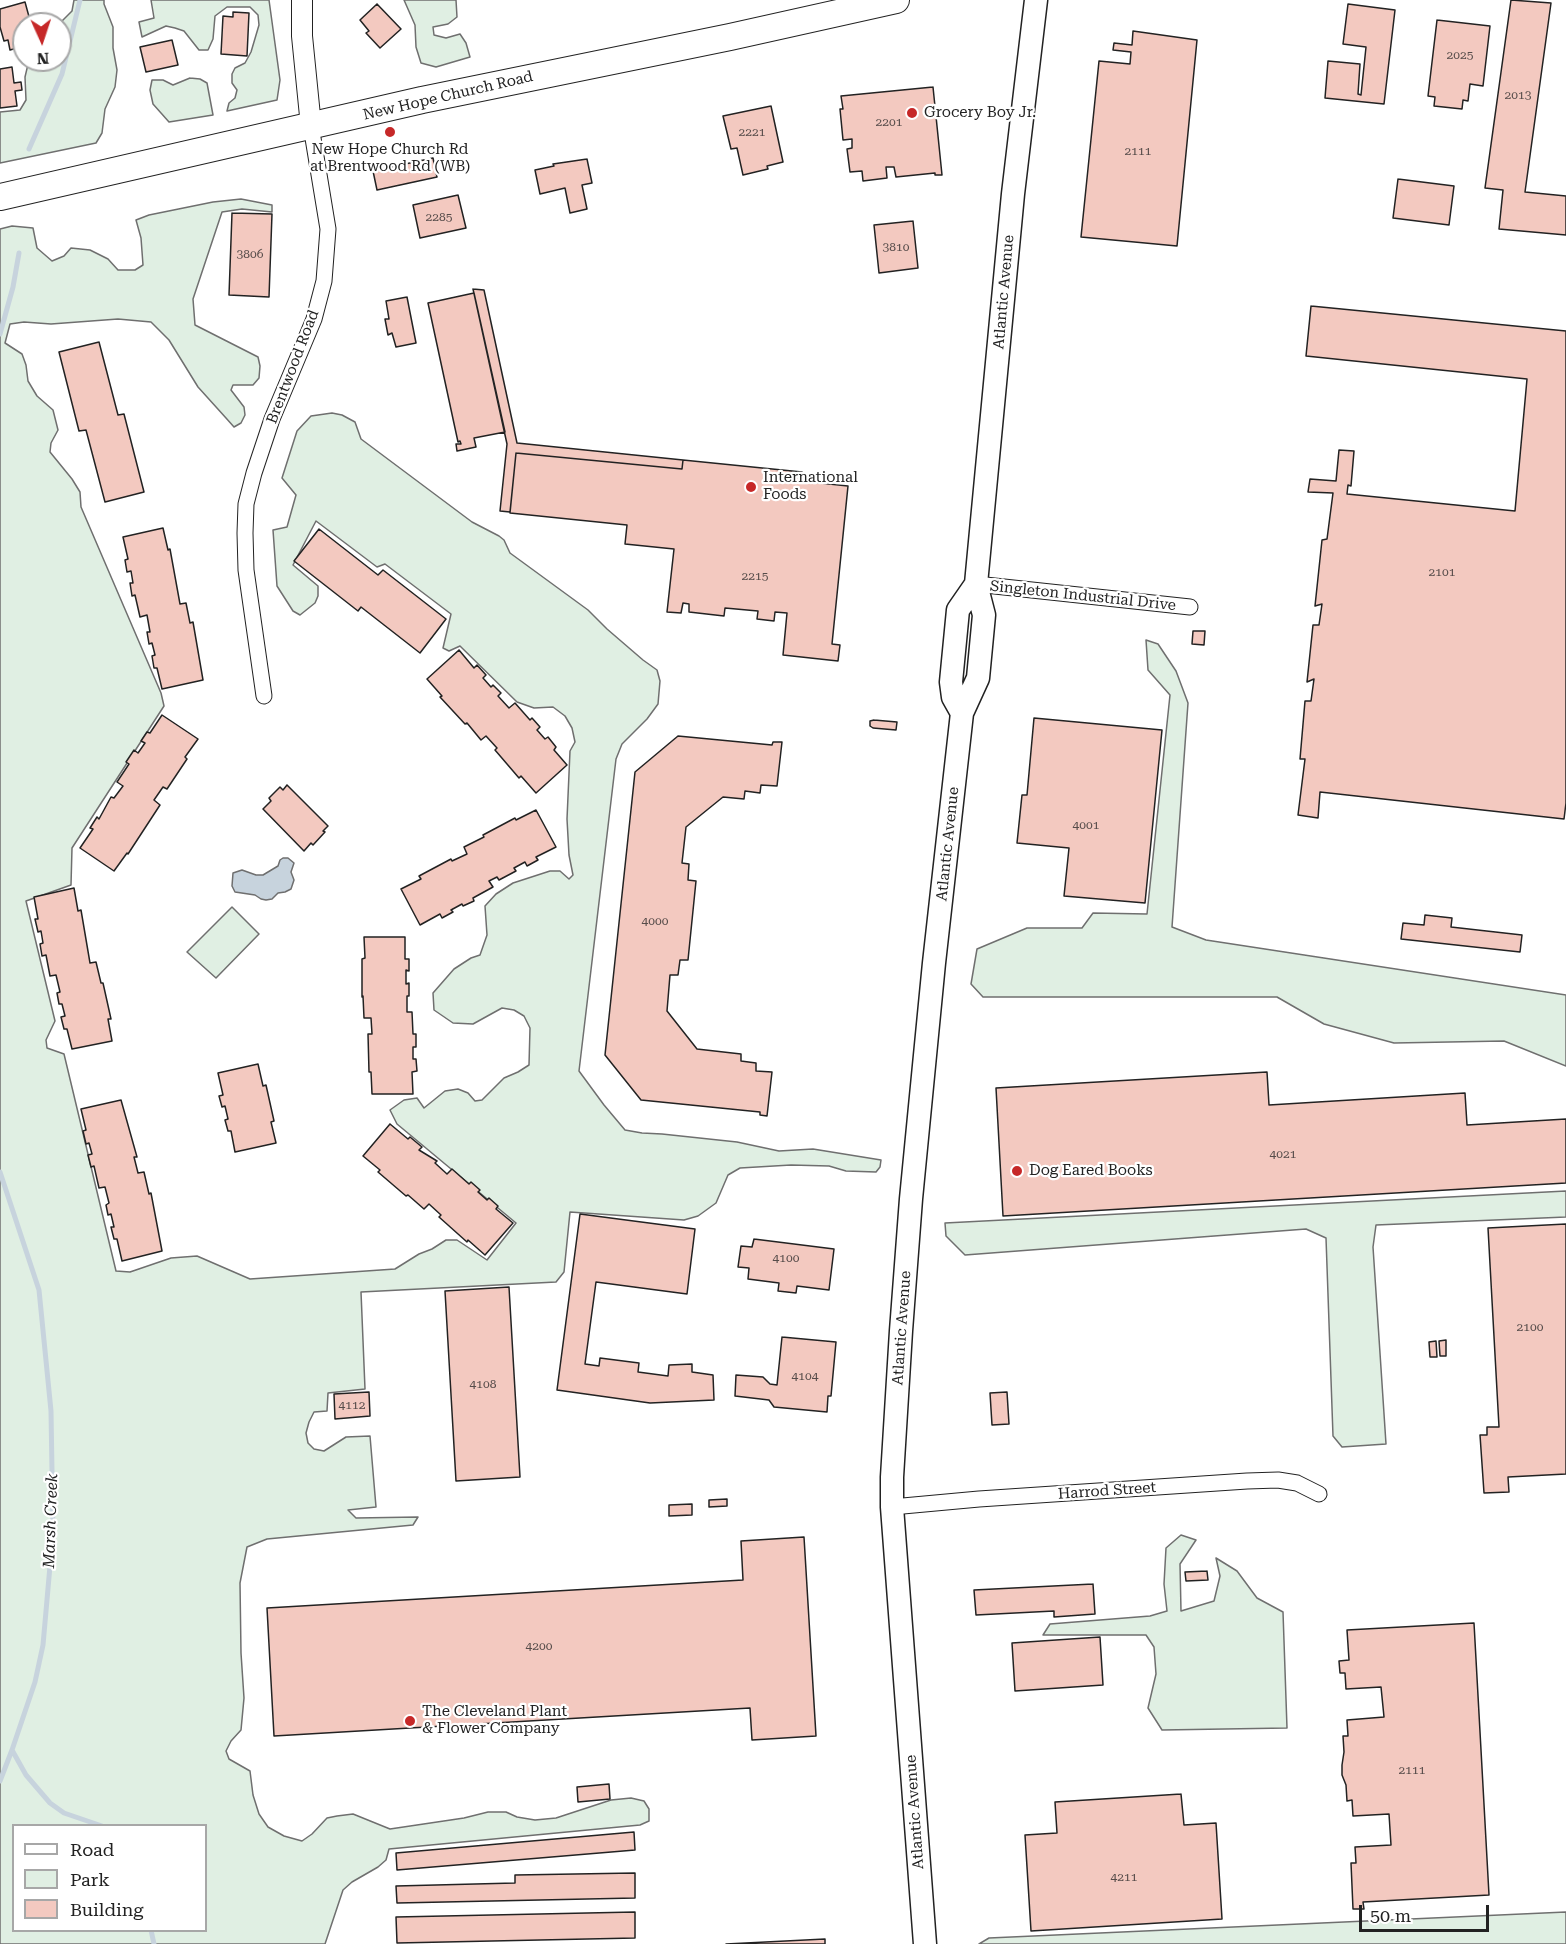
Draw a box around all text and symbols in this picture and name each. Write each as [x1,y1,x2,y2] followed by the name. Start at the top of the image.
[12,12,72,72] north arrow
[1447,48,1473,62] house number: 2025
[36,49,50,68] text: N
[361,68,535,124] street label: New Hope Church Road
[1505,88,1531,102] house number: 2013
[924,104,1036,122] place label: Grocery Boy Jr.
[905,106,919,120] marker: Grocery Boy Jr.
[876,115,902,129] house number: 2201
[383,125,397,139] marker: New Hope Church Rd at Brentwood Rd (WB)
[739,125,765,139] house number: 2221
[310,141,470,176] place label: New Hope Church Rd at Brentwood Rd (WB)
[1125,144,1151,158] house number: 2111
[426,210,452,224] house number: 2285
[990,234,1018,350] street label: Atlantic Avenue
[883,240,909,254] house number: 3810
[237,247,263,261] house number: 3806
[263,308,323,426] street label: Brentwood Road
[763,469,858,504] place label: International Foods
[744,480,758,494] marker: International Foods
[1429,565,1455,579] house number: 2101
[742,569,768,583] house number: 2215
[989,577,1177,615] street label: Singleton Industrial Drive
[933,786,963,902] street label: Atlantic Avenue
[1073,818,1099,832] house number: 4001
[642,914,668,928] house number: 4000
[1270,1147,1296,1161] house number: 4021
[1029,1162,1153,1180] place label: Dog Eared Books
[1010,1164,1024,1178] marker: Dog Eared Books
[773,1251,799,1265] house number: 4100
[889,1270,915,1386] street label: Atlantic Avenue
[1517,1320,1543,1334] house number: 2100
[792,1369,818,1383] house number: 4104
[470,1377,496,1391] house number: 4108
[339,1398,365,1412] house number: 4112
[40,1473,62,1569] water label: Marsh Creek
[1057,1479,1157,1503] street label: Harrod Street
[526,1639,552,1653] house number: 4200
[422,1703,567,1738] place label: The Cleveland Plant & Flower Company
[403,1714,417,1728] marker: The Cleveland Plant & Flower Company
[902,1754,928,1870] street label: Atlantic Avenue
[1399,1763,1425,1777] house number: 2111
[12,1824,207,1932] legend
[70,1839,114,1860] text: Road
[70,1869,110,1890] text: Park
[1111,1870,1137,1884] house number: 4211
[1362,1893,1492,1931] scale bar
[70,1899,144,1920] text: Building
[1370,1905,1411,1926] text: 50 m

